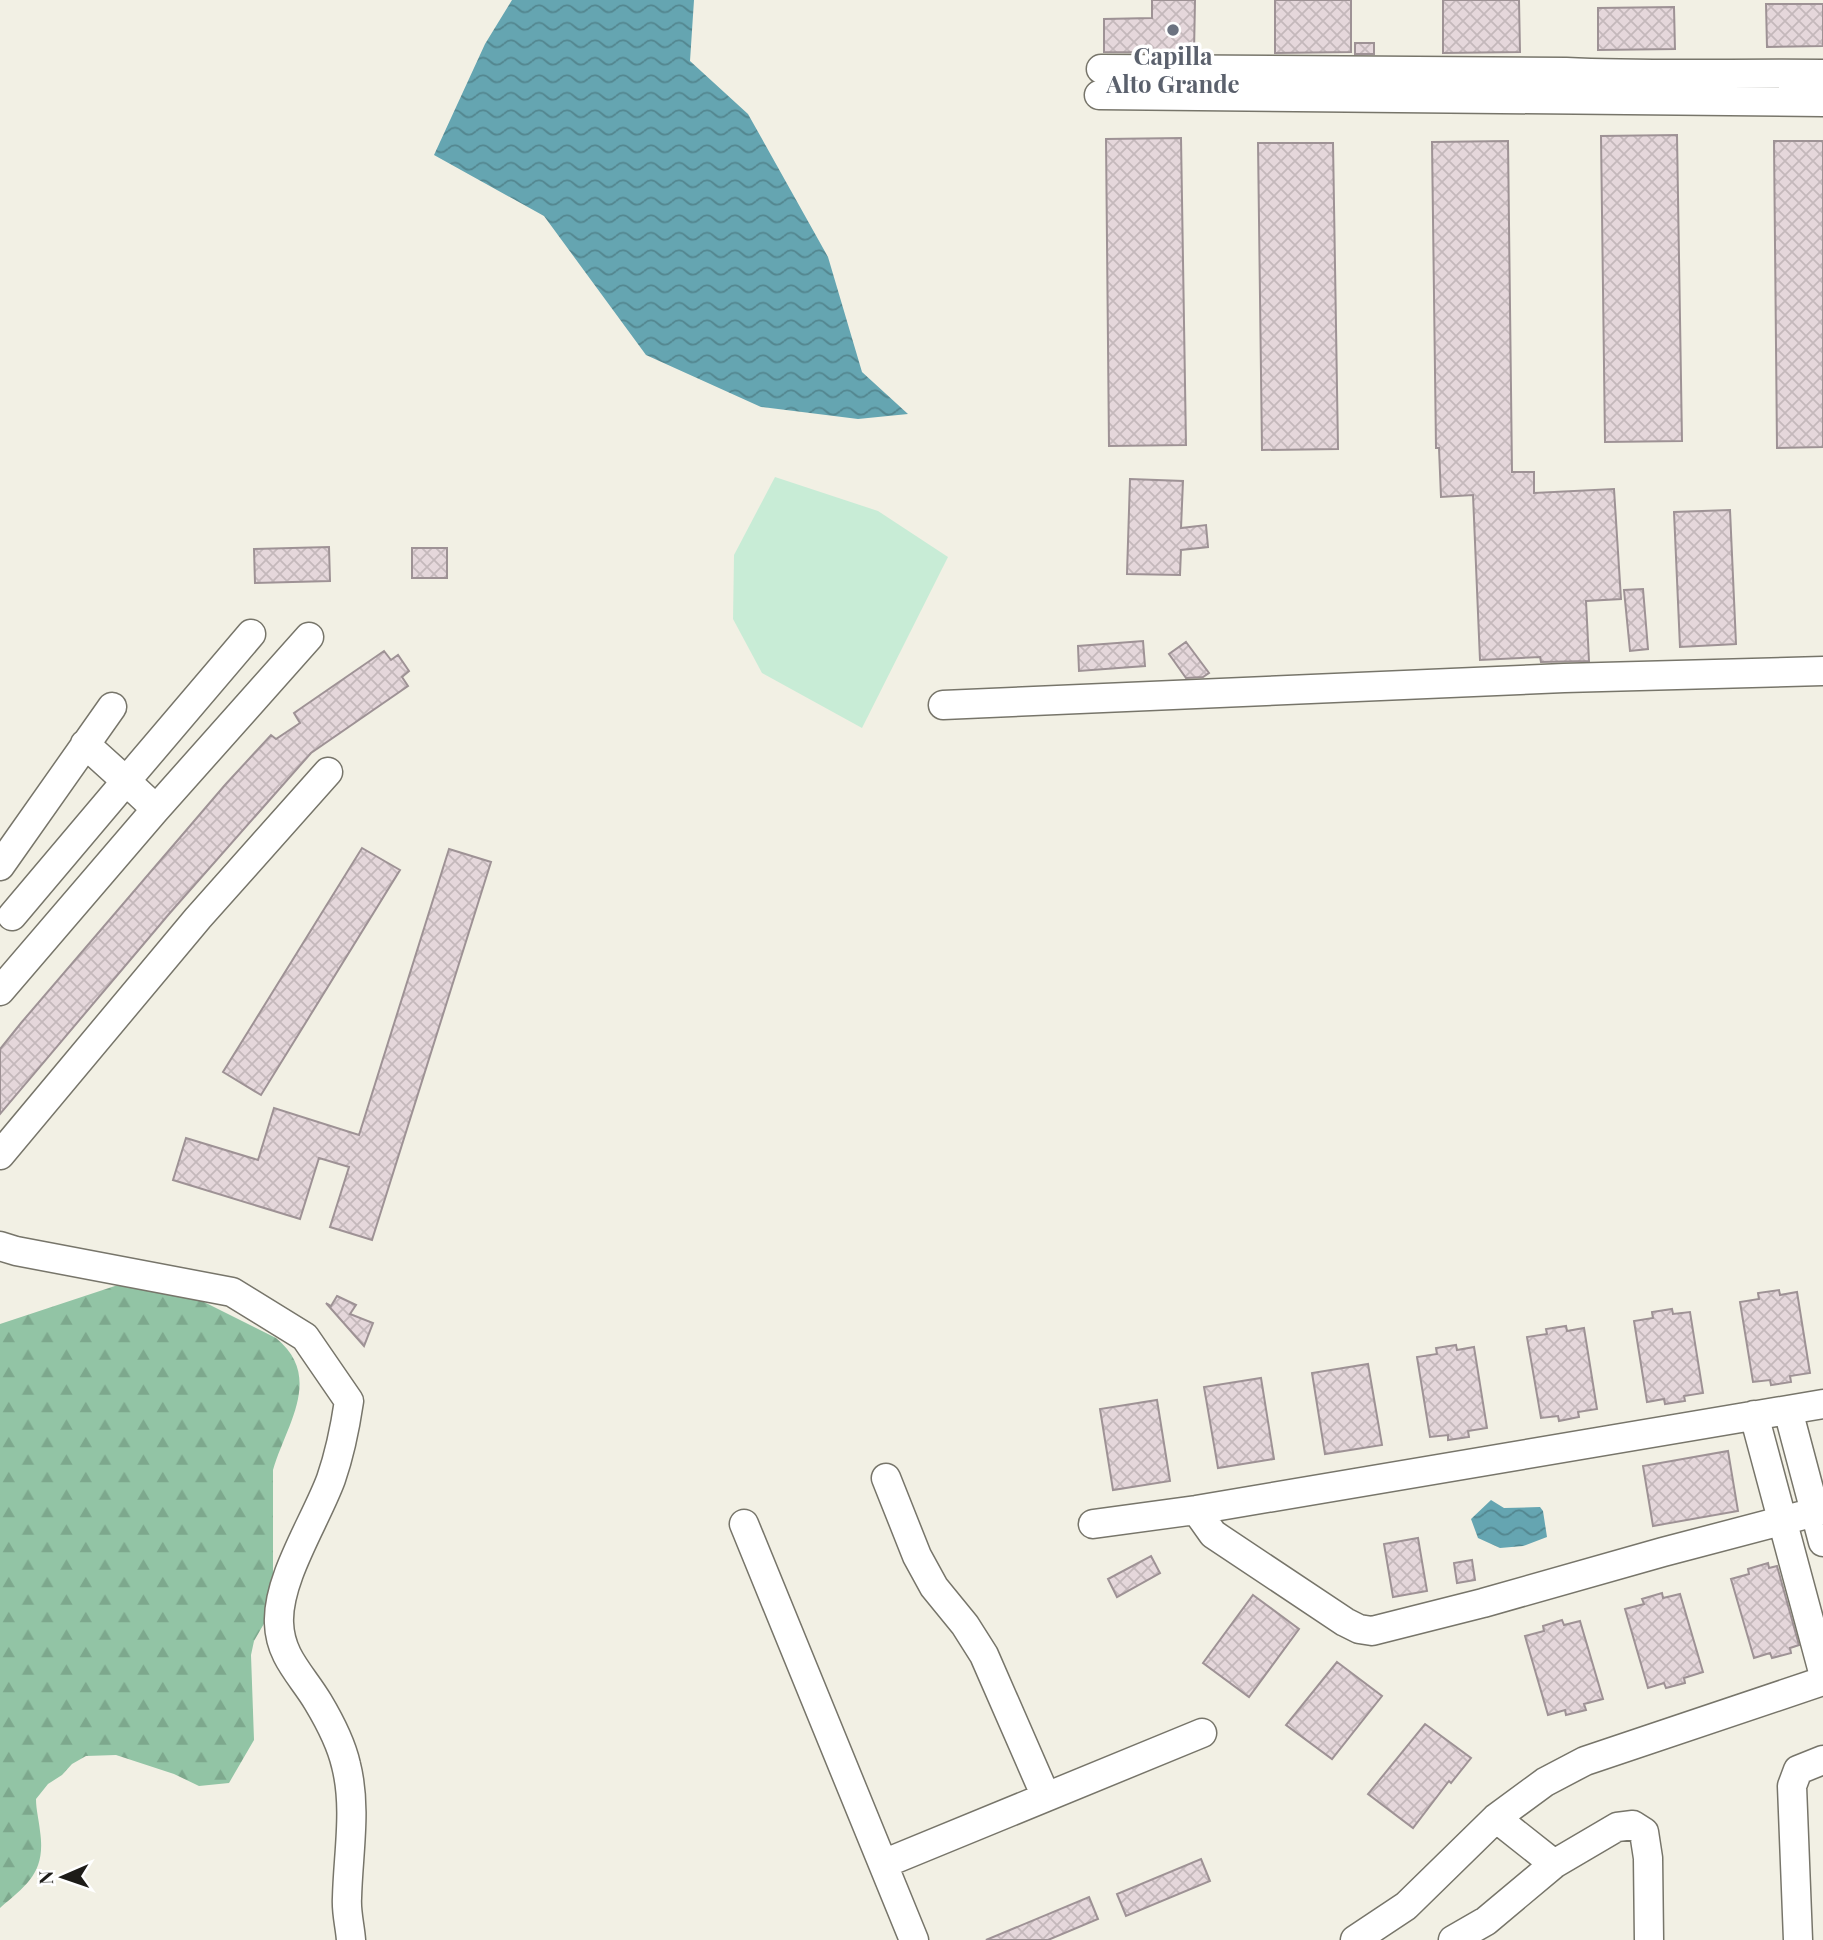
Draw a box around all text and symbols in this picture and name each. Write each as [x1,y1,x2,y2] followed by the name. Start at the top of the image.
[1165,22,1181,38] marker: Capilla Alto Grande
[1105,39,1240,99] place label: Capilla Alto Grande
[28,1842,98,1912] north arrow
[32,1870,58,1885] text: N

